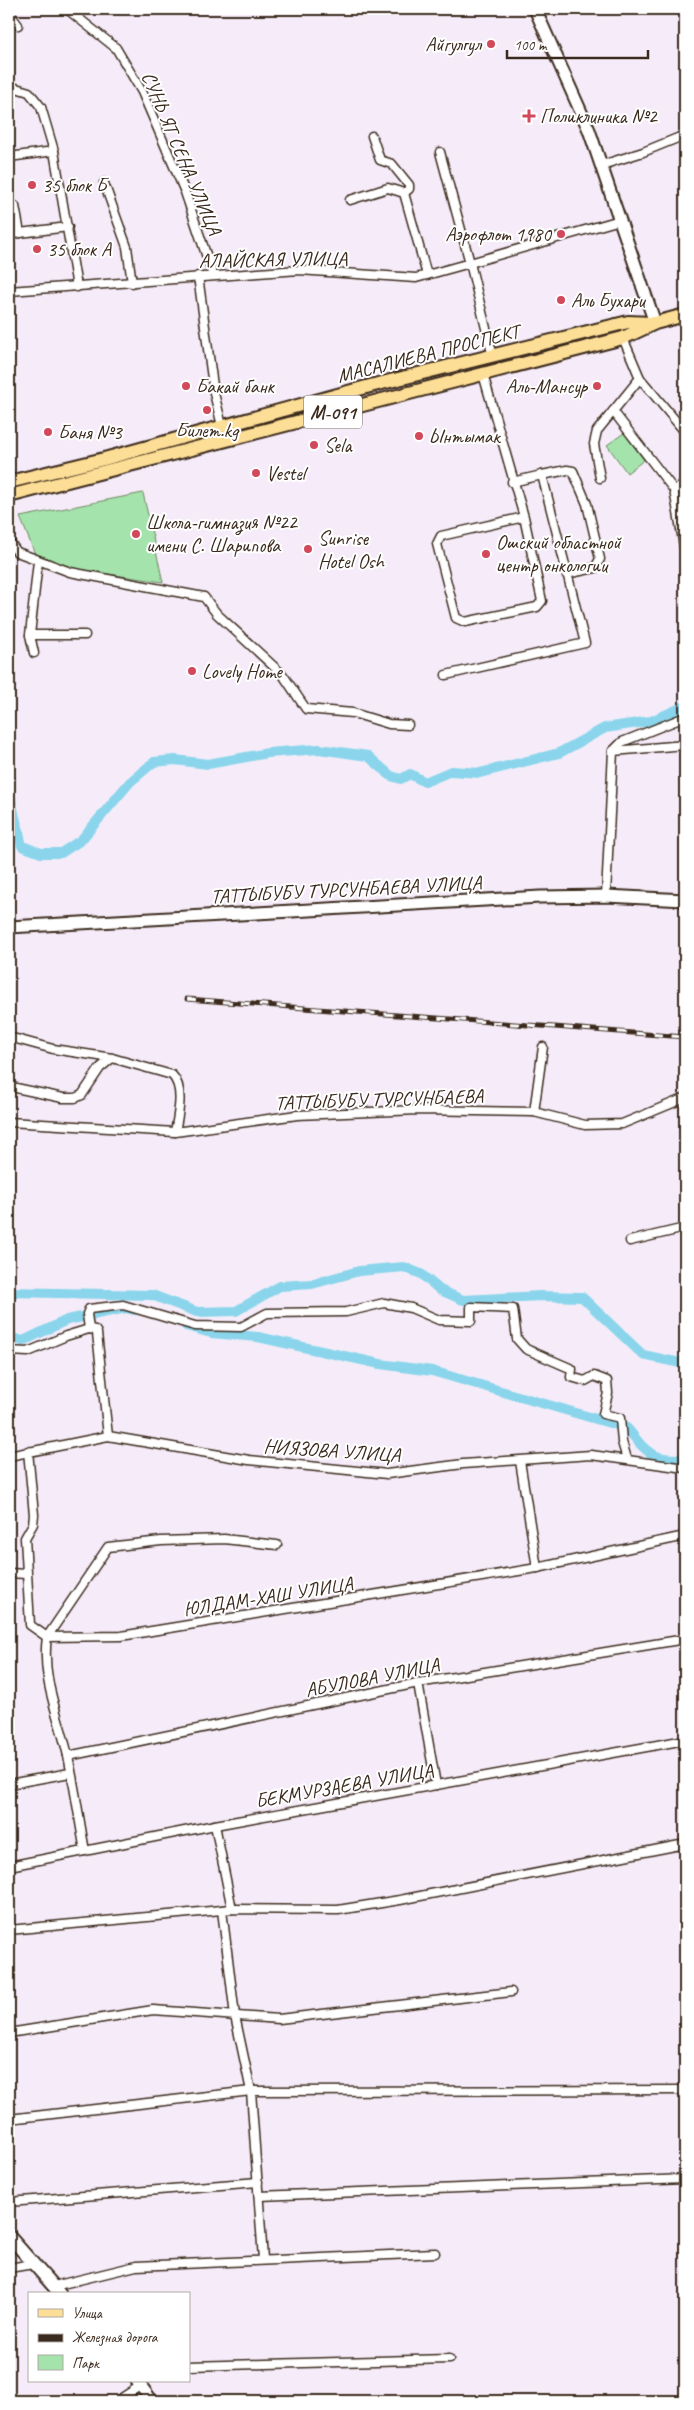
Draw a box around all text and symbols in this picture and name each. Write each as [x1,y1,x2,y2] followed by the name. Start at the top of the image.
[507,28,648,60] scale bar
[425,32,483,57] place label: Айгулгул
[514,36,548,55] text: 100 m
[485,38,497,50] marker: Айгулгул
[136,68,228,239] street label: СУНЬ ЯТ СЕНА УЛИЦА
[540,104,659,129] place label: Поликлиника №2
[522,109,536,123] marker: Поликлиника №2
[42,173,109,198] place label: 35 блок Б
[26,179,38,191] marker: 35 блок Б
[445,222,553,247] place label: Аэрофлот 1980
[555,228,567,240] marker: Аэрофлот 1980
[47,237,112,262] place label: 35 блок А
[31,243,43,255] marker: 35 блок А
[199,246,348,273] street label: АЛАЙСКАЯ УЛИЦА
[571,288,647,313] place label: Аль Бухари
[555,294,567,306] marker: Аль Бухари
[334,318,526,388] street label: МАСАЛИЕВА ПРОСПЕКТ
[196,374,275,399] place label: Бакай банк
[506,374,588,399] place label: Аль-Мансур
[180,380,192,392] marker: Бакай банк
[591,380,603,392] marker: Аль-Мансур
[304,396,362,428] road number: М-091
[201,404,213,416] marker: Билет.kg
[176,418,240,443] place label: Билет.kg
[58,420,124,445] place label: Баня №3
[429,424,501,449] place label: Ынтымак
[42,426,54,438] marker: Баня №3
[413,430,425,442] marker: Ынтымак
[324,433,353,458] place label: Sela
[308,439,320,451] marker: Sela
[266,461,309,486] place label: Vestel
[250,467,262,479] marker: Vestel
[146,510,299,558] place label: Школа-гимназия №22 имени С. Шарипова
[318,526,385,574] place label: Sunrise Hotel Osh
[130,528,142,540] marker: Школа-гимназия №22 имени С. Шарипова
[496,530,622,578] place label: Ошский областной центр онкологии
[302,543,314,555] marker: Sunrise Hotel Osh
[480,548,492,560] marker: Ошский областной центр онкологии
[202,659,283,684] place label: Lovely Home
[186,665,198,677] marker: Lovely Home
[210,870,483,909] street label: ТАТТЫБУБУ ТУРСУНБАЕВА УЛИЦА
[275,1083,484,1116] street label: ТАТТЫБУБУ ТУРСУНБАЕВА
[263,1433,402,1468] street label: НИЯЗОВА УЛИЦА
[182,1571,355,1622] street label: ЮЛДАМ-ХАШ УЛИЦА
[303,1652,442,1703] street label: АБУЛОВА УЛИЦА
[253,1757,436,1813] street label: БЕКМУРЗАЕВА УЛИЦА
[28,2292,190,2382] legend
[72,2304,103,2323] text: Улица
[72,2328,159,2347] text: Железная дорога
[72,2354,100,2373] text: Парк

